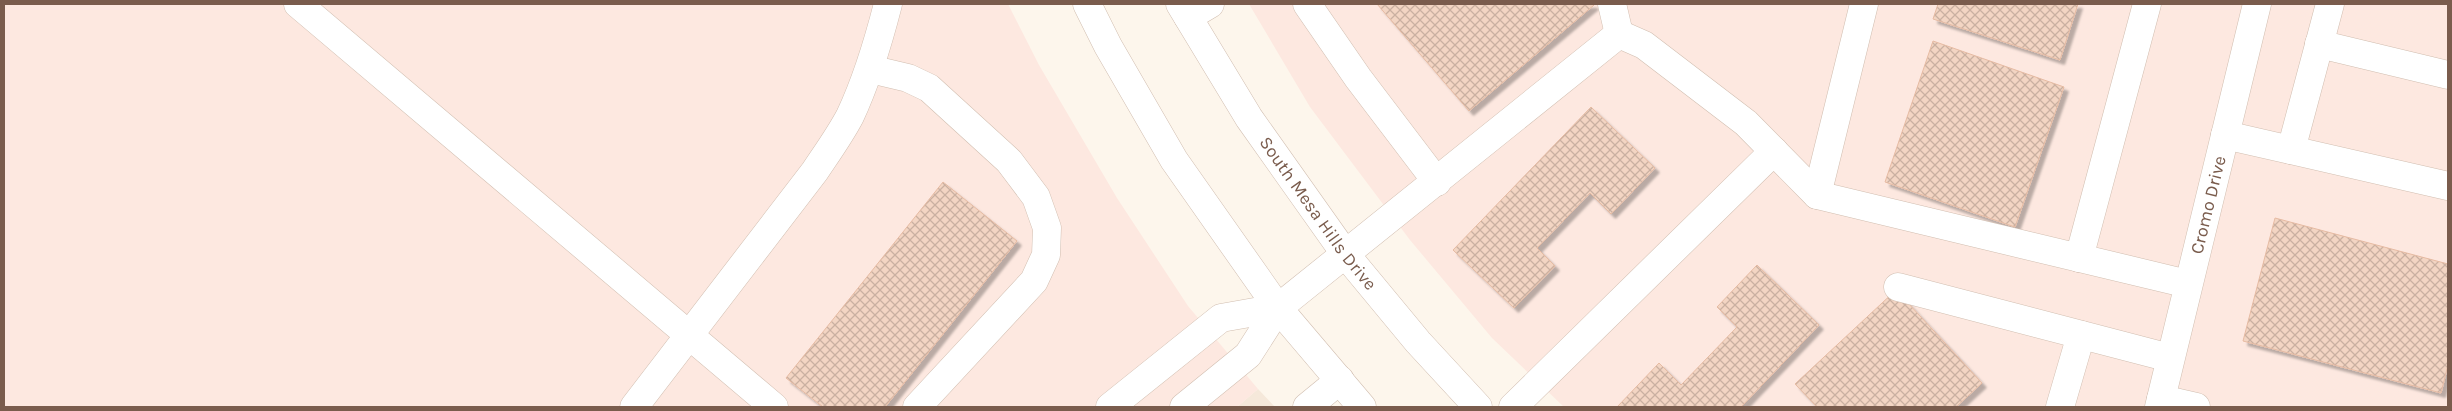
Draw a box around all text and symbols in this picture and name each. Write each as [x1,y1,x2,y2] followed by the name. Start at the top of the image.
[1255,132,1382,295] street label: South Mesa Hills Drive
[2186,153,2231,256] street label: Cromo Drive

